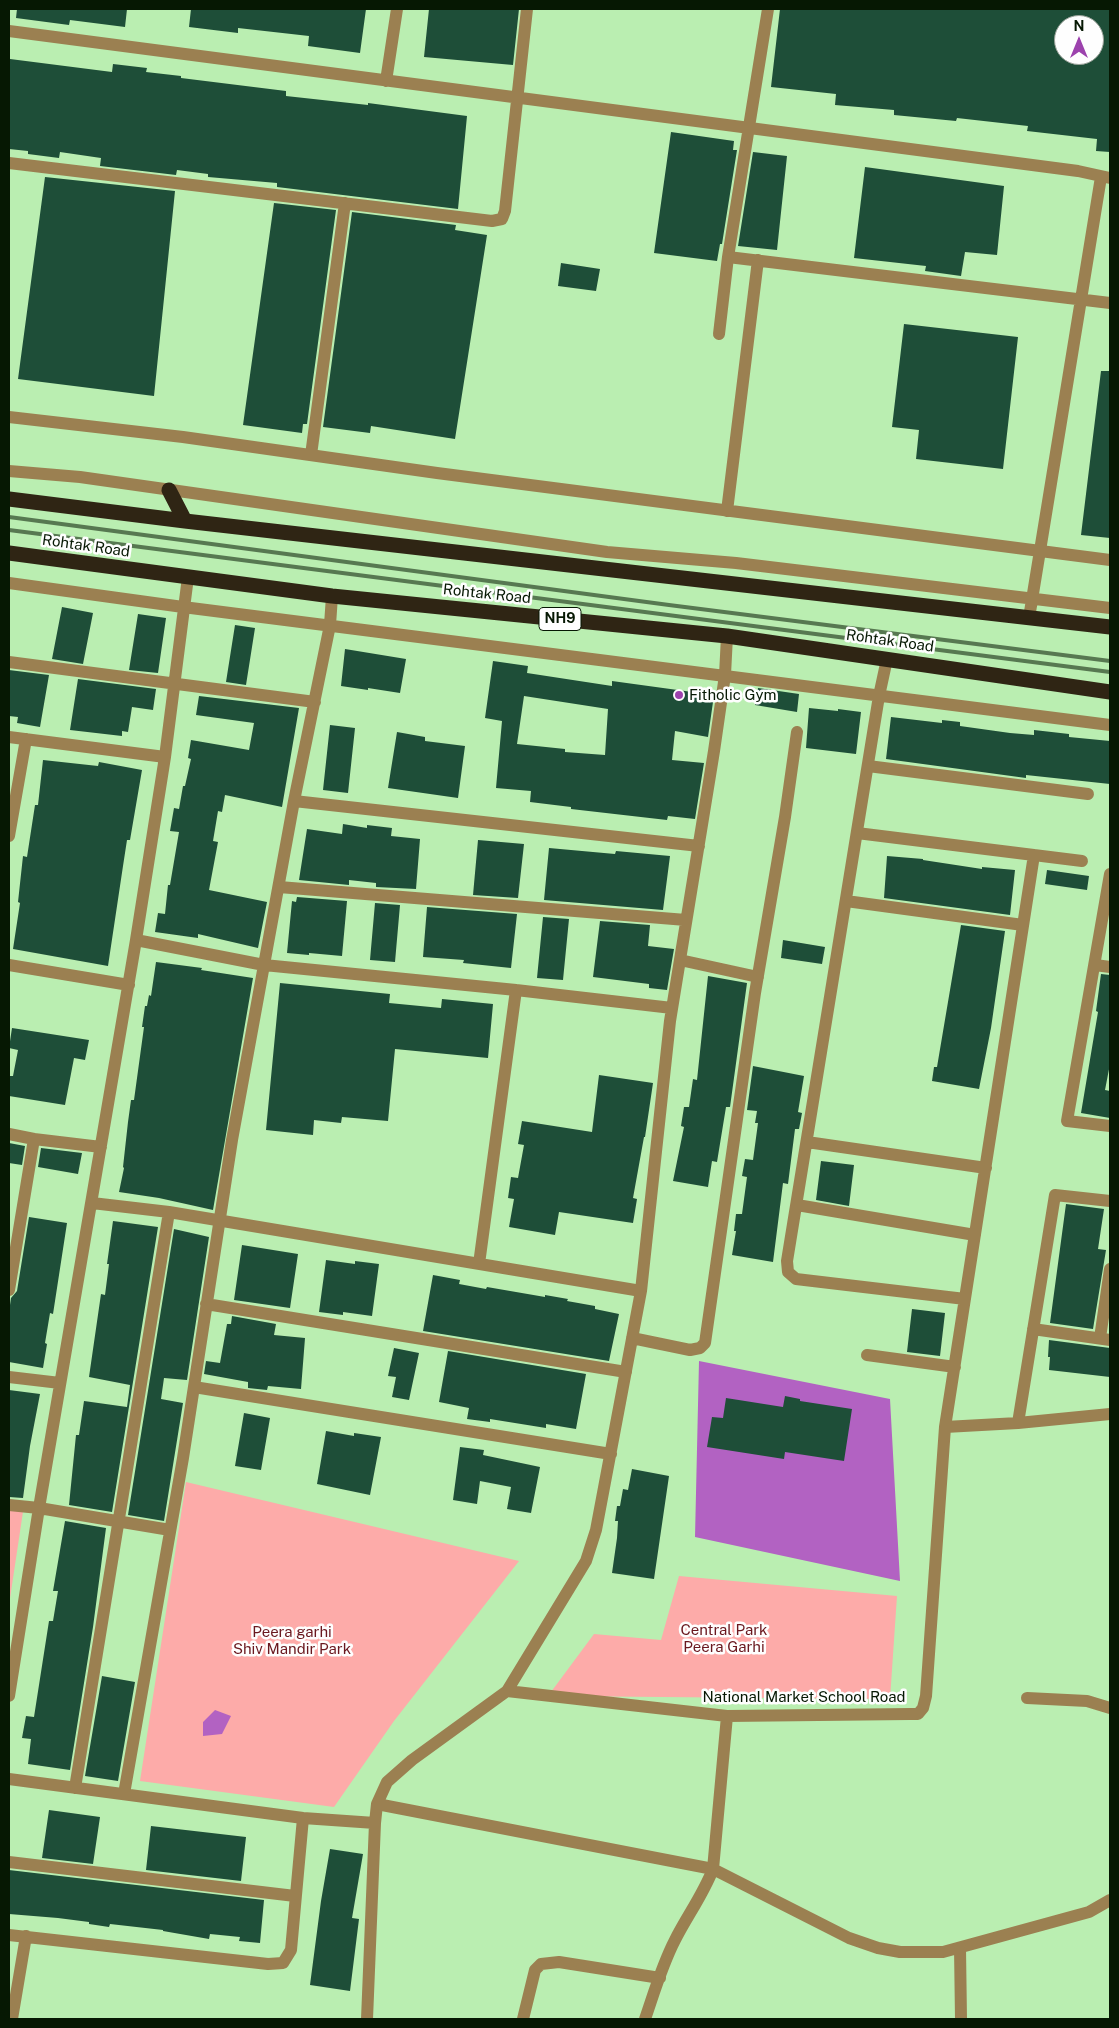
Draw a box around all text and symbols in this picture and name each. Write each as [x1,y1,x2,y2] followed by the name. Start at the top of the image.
[1054,15,1104,65] north arrow
[1074,18,1084,34] text: N
[41,531,131,561] street label: Rohtak Road
[442,580,532,608] street label: Rohtak Road
[539,608,581,630] road number: NH9
[845,626,935,656] street label: Rohtak Road
[689,686,777,704] place label: Fitholic Gym
[673,689,685,701] marker: Fitholic Gym
[680,1621,768,1656] park label: Central Park Peera Garhi
[233,1623,351,1658] park label: Peera garhi Shiv Mandir Park
[703,1688,905,1706] street label: National Market School Road

